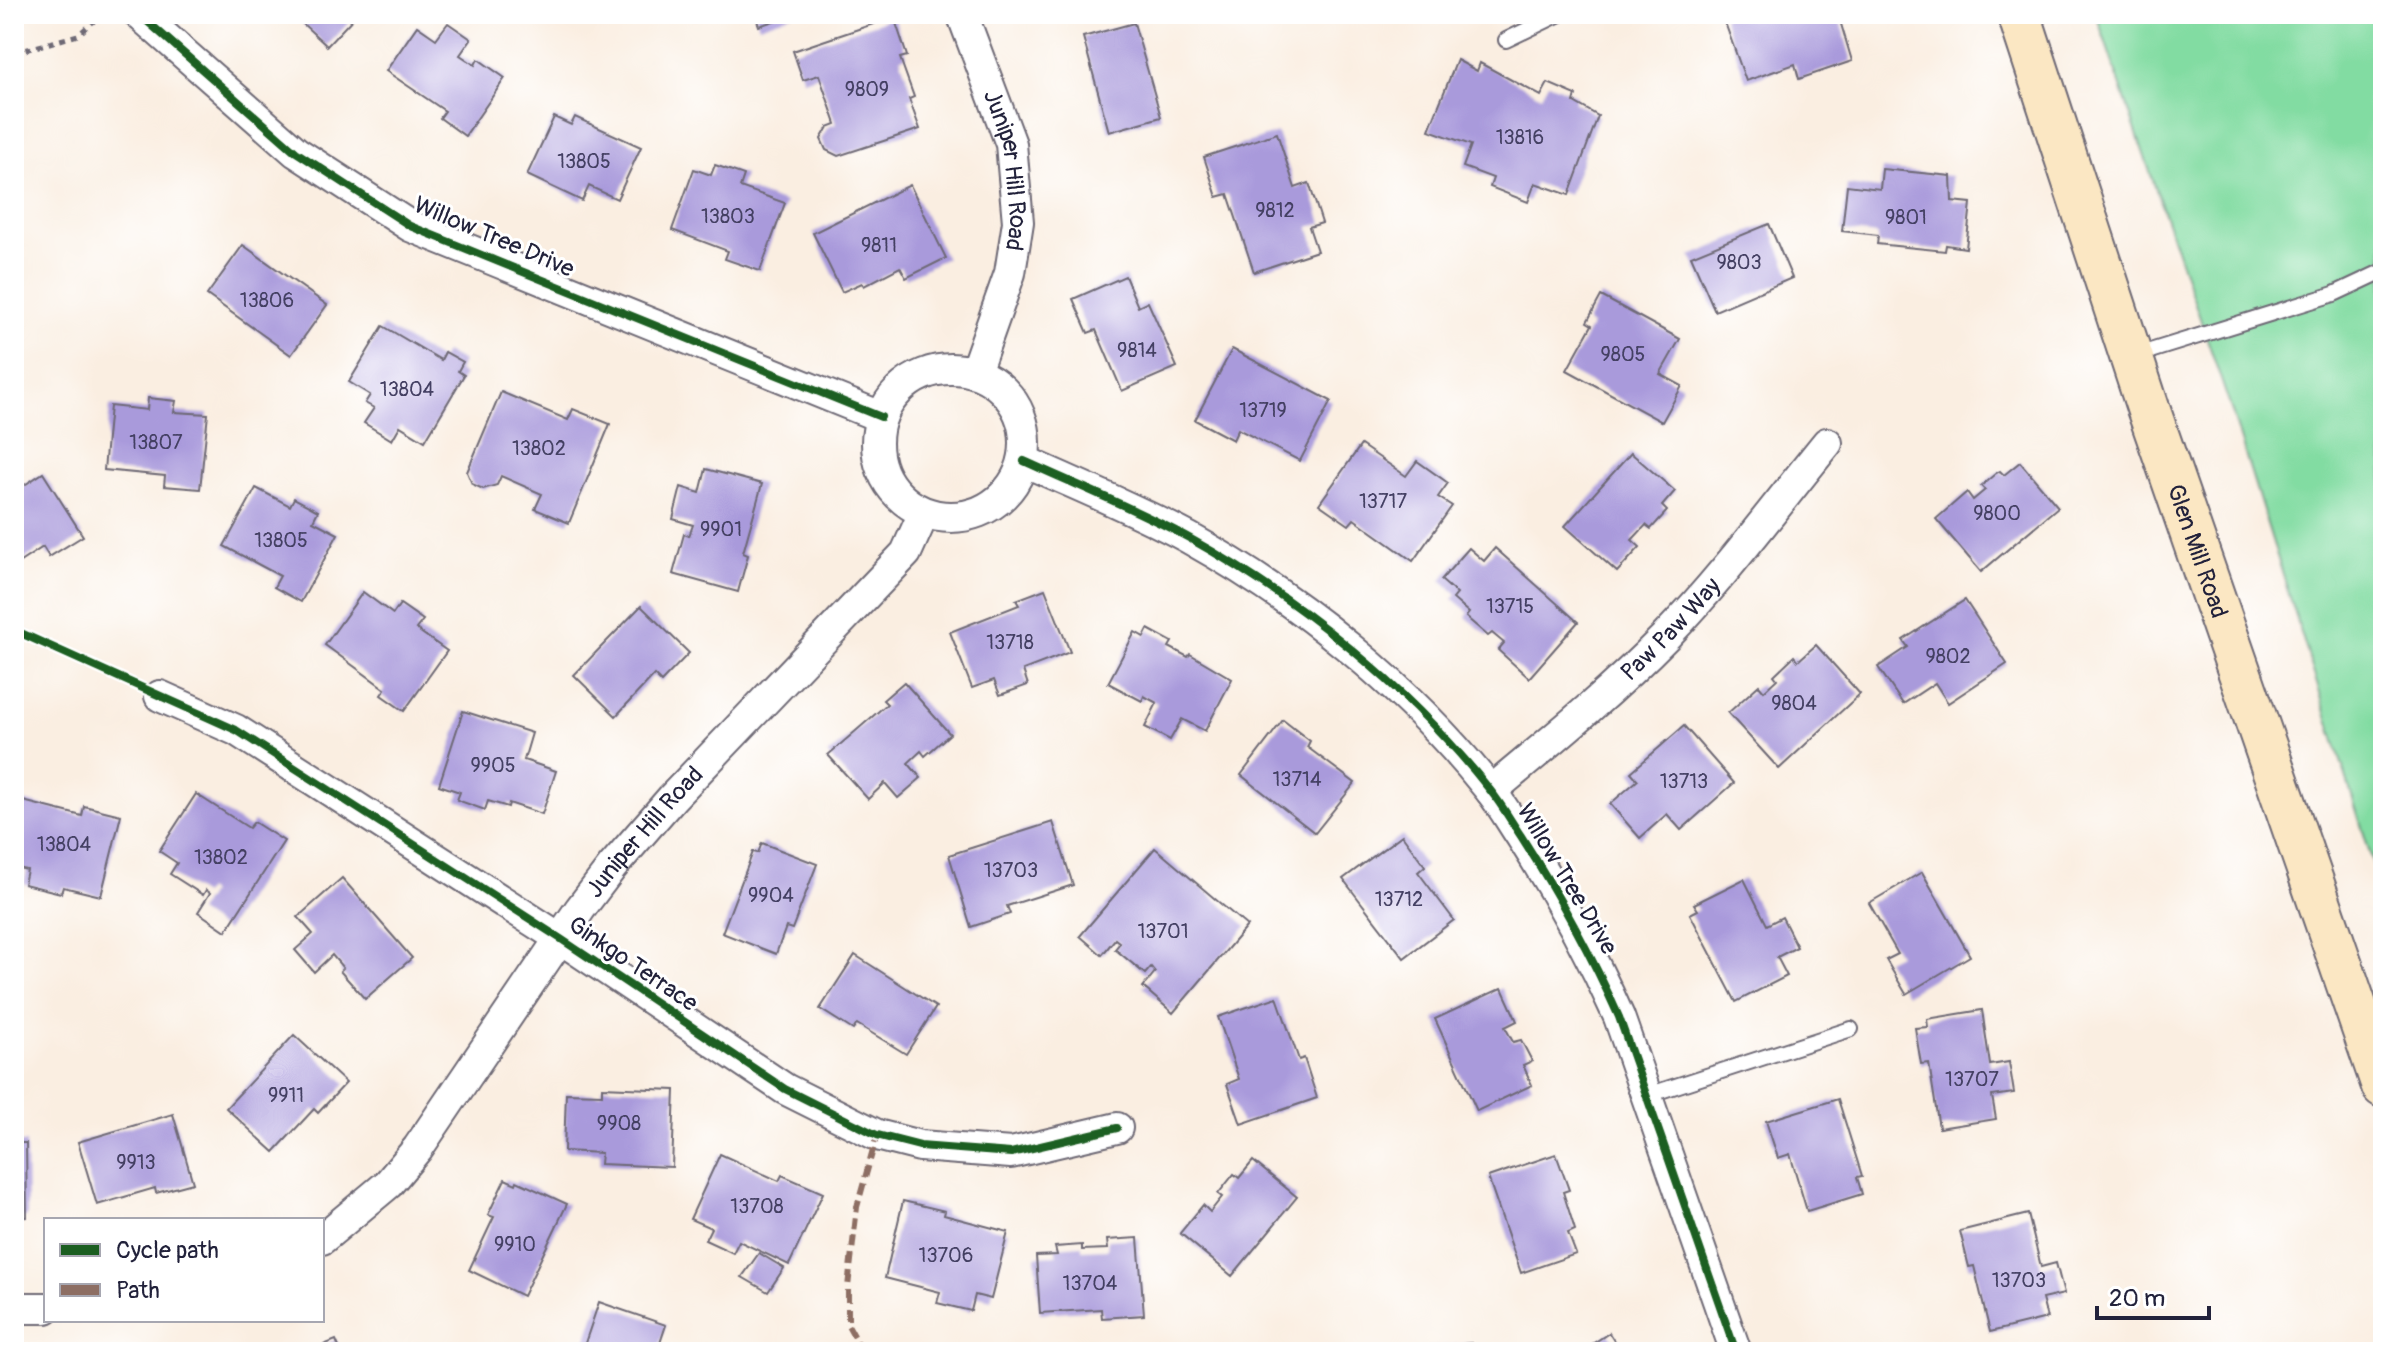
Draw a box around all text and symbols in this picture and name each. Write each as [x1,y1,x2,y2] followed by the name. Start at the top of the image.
[845,77,889,102] house number: 9809
[977,85,1033,253] street label: Juniper Hill Road
[1496,125,1544,150] house number: 13816
[557,149,611,174] house number: 13805
[410,190,579,284] street label: Willow Tree Drive
[1255,198,1295,223] house number: 9812
[701,204,755,229] house number: 13803
[1885,205,1927,230] house number: 9801
[861,233,897,258] house number: 9811
[1716,250,1762,275] house number: 9803
[240,288,294,313] house number: 13806
[1117,338,1157,363] house number: 9814
[1601,342,1645,367] house number: 9805
[380,377,435,402] house number: 13804
[1239,398,1287,423] house number: 13719
[129,430,183,455] house number: 13807
[512,436,566,461] house number: 13802
[2161,480,2234,622] street label: Glen Mill Road
[1359,489,1407,514] house number: 13717
[1973,501,2021,526] house number: 9800
[700,517,742,542] house number: 9901
[254,528,308,553] house number: 13805
[1615,572,1727,687] street label: Paw Paw Way
[1486,594,1534,619] house number: 13715
[986,630,1034,655] house number: 13718
[1925,644,1971,669] house number: 9802
[1771,691,1817,716] house number: 9804
[470,753,516,778] house number: 9905
[580,760,709,903] street label: Juniper Hill Road
[1273,767,1322,792] house number: 13714
[1660,769,1708,794] house number: 13713
[1511,798,1624,960] street label: Willow Tree Drive
[37,832,92,857] house number: 13804
[194,845,248,870] house number: 13802
[984,858,1038,883] house number: 13703
[748,883,794,908] house number: 9904
[1375,887,1423,912] house number: 13712
[563,910,703,1018] street label: Ginkgo Terrace
[1137,919,1189,944] house number: 13701
[1945,1067,1999,1092] house number: 13707
[268,1083,304,1108] house number: 9911
[597,1111,641,1136] house number: 9908
[116,1150,156,1175] house number: 9913
[730,1194,784,1219] house number: 13708
[44,1218,324,1322] legend
[494,1232,536,1257] house number: 9910
[116,1236,219,1265] text: Cycle path
[919,1243,973,1268] house number: 13706
[1992,1268,2046,1293] house number: 13703
[2097,1270,2209,1320] scale bar
[1063,1271,1118,1296] house number: 13704
[116,1276,160,1305] text: Path
[2109,1284,2165,1313] text: 20 m

